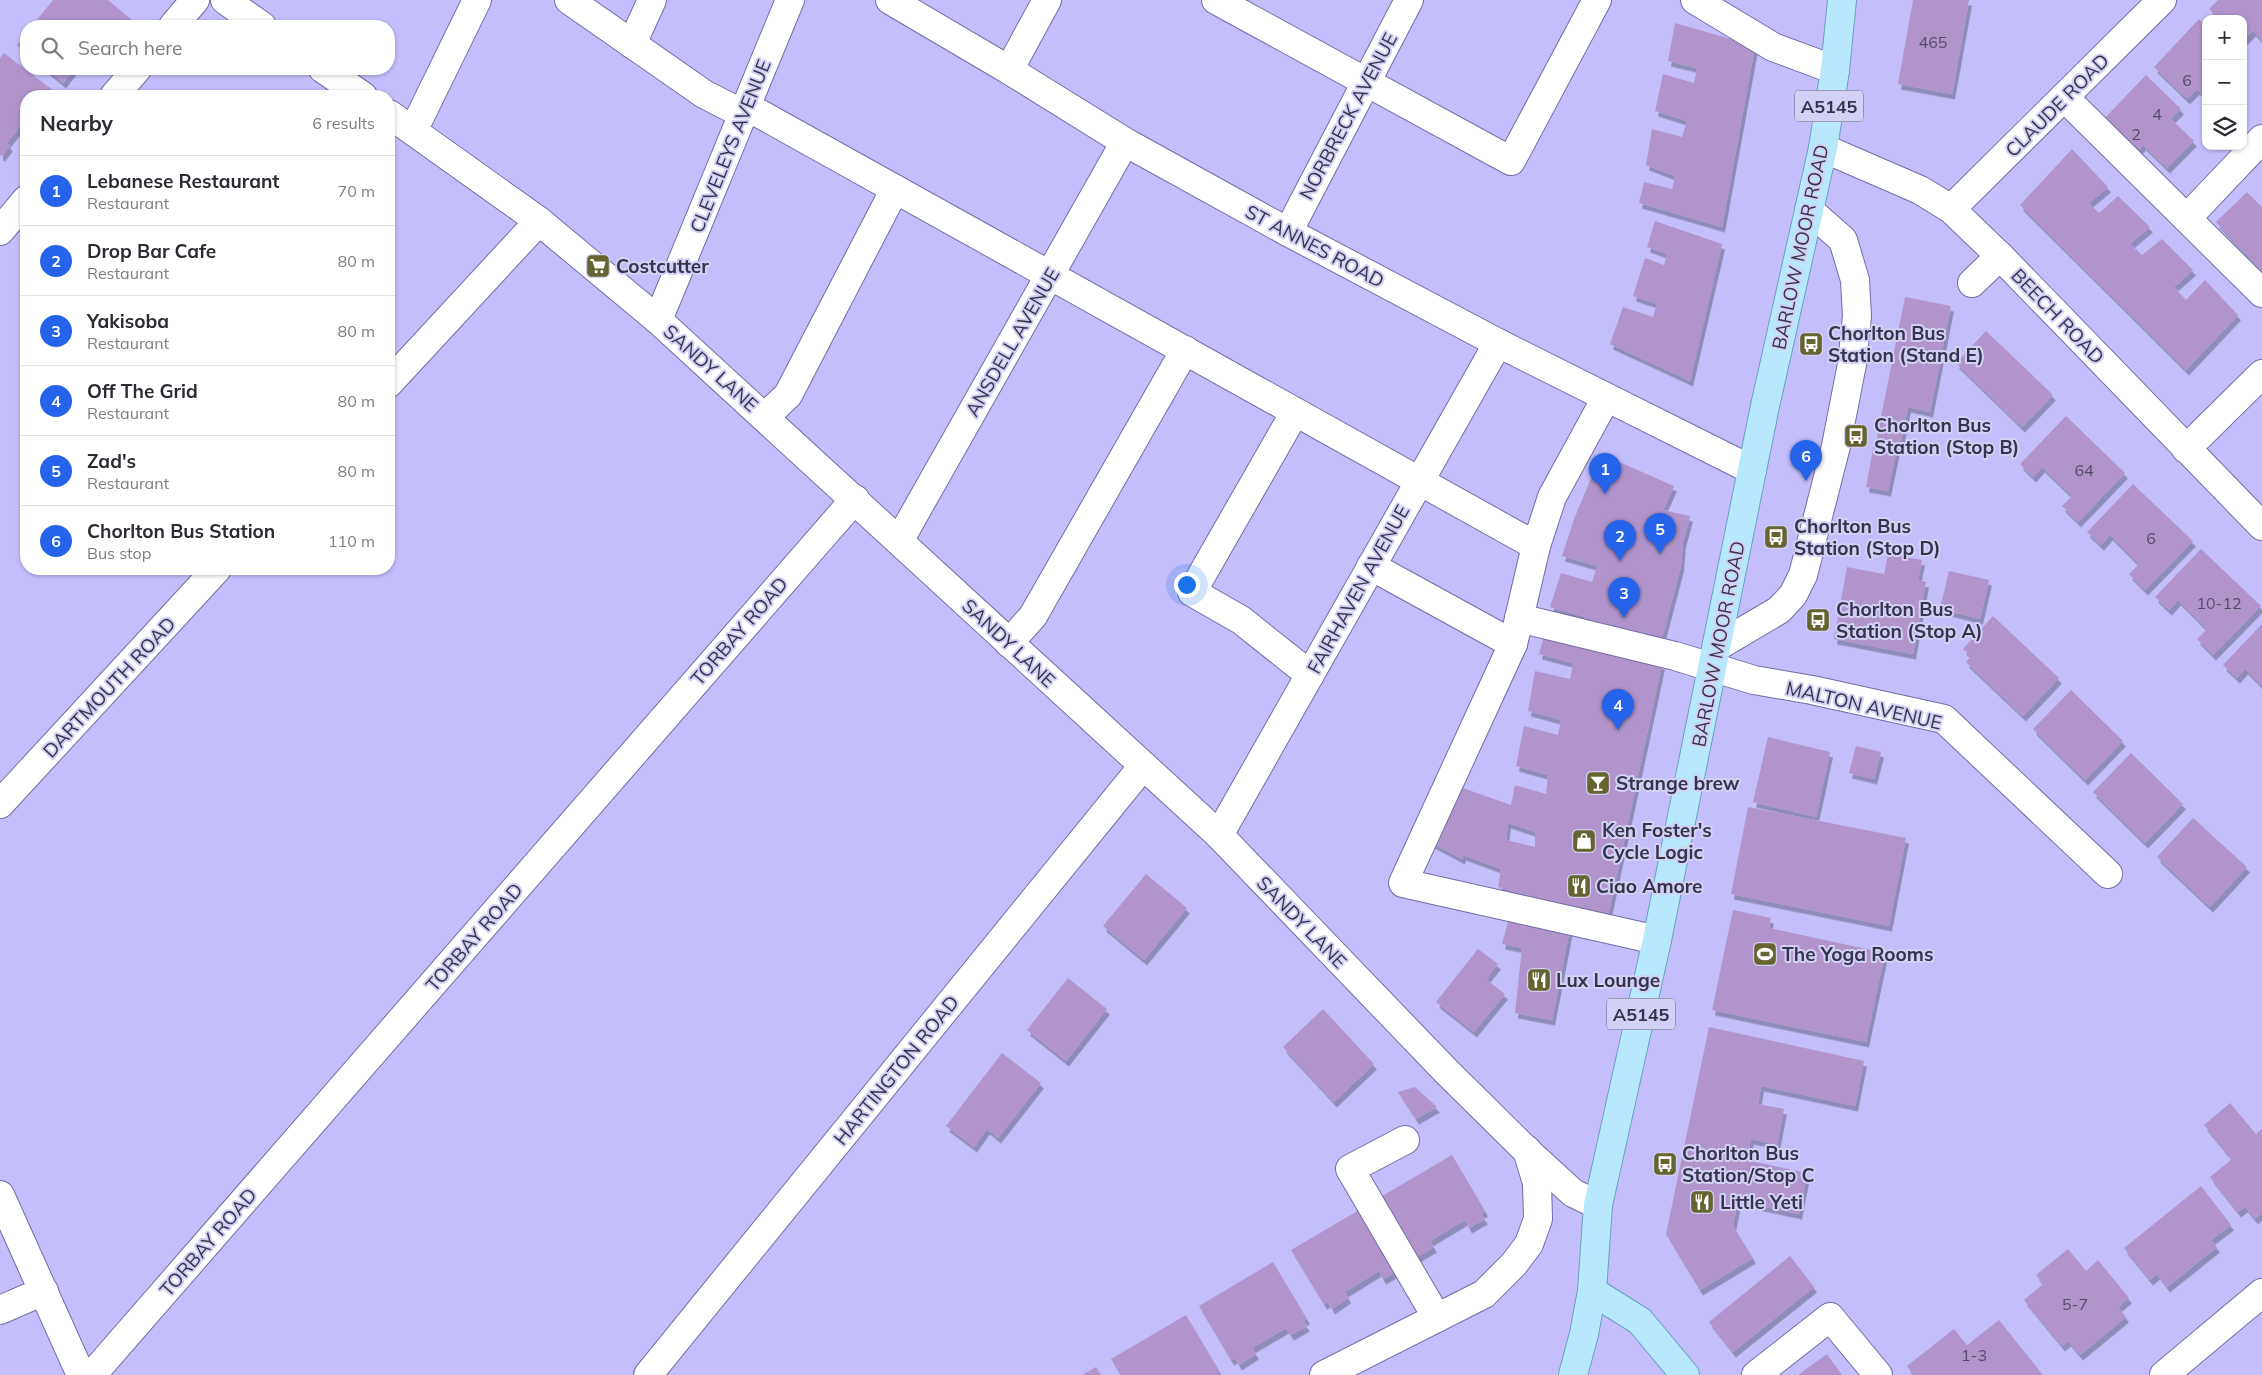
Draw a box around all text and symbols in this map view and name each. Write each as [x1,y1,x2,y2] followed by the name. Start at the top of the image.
[2202,15,2247,150] map controls
[2202,15,2247,60] button: +
[20,20,395,75] search box
[1294,28,1402,204] street label: NORBRECK AVENUE
[1919,32,1947,52] house number: 465
[38,34,66,62] icon: search
[78,36,182,60] text: Search here
[2000,48,2114,162] street label: CLAUDE ROAD
[684,56,776,236] street label: CLEVELEYS AVENUE
[2202,60,2247,105] button: −
[2182,70,2192,90] house number: 6
[1795,90,1863,122] road number: A5145
[2152,104,2162,124] house number: 4
[2202,105,2247,150] button: layers
[40,110,113,136] text: Nearby
[312,113,375,133] text: 6 results
[2131,124,2141,144] house number: 2
[1766,142,1834,352] street label: BARLOW MOOR ROAD
[87,169,280,193] text: Lebanese Restaurant
[51,181,61,201] text: 1
[338,181,375,201] text: 70 m
[87,193,169,213] text: Restaurant
[1241,199,1389,293] street label: ST ANNES ROAD
[87,239,216,263] text: Drop Bar Cafe
[51,251,61,271] text: 2
[338,251,375,271] text: 80 m
[585,253,611,279] supermarket icon: Costcutter
[616,254,709,278] place label: Costcutter
[87,263,169,283] text: Restaurant
[960,263,1064,421] street label: ANSDELL AVENUE
[2007,263,2109,369] street label: BEECH ROAD
[87,309,169,333] text: Yakisoba
[659,319,763,417] street label: SANDY LANE
[51,321,61,341] text: 3
[338,321,375,341] text: 80 m
[1828,321,1984,367] place label: Chorlton Bus Station (Stand E)
[1798,331,1824,357] bus stop icon: Chorlton Bus Station (Stand E)
[87,333,169,353] text: Restaurant
[87,379,198,403] text: Off The Grid
[51,391,61,411] text: 4
[338,391,375,411] text: 80 m
[87,403,169,423] text: Restaurant
[1874,413,2019,459] place label: Chorlton Bus Station (Stop B)
[1843,423,1869,449] bus stop icon: Chorlton Bus Station (Stop B)
[1790,440,1822,481] pin: 6
[87,449,136,473] text: Zad's
[1589,453,1621,494] pin: 1
[2074,460,2094,480] house number: 64
[51,461,61,481] text: 5
[338,461,375,481] text: 80 m
[87,473,169,493] text: Restaurant
[1302,500,1414,678] street label: FAIRHAVEN AVENUE
[1644,513,1676,554] pin: 5
[1794,514,1941,560] place label: Chorlton Bus Station (Stop D)
[87,519,275,543] text: Chorlton Bus Station
[1604,520,1636,561] pin: 2
[1763,524,1789,550] bus stop icon: Chorlton Bus Station (Stop D)
[2146,528,2156,548] house number: 6
[51,531,61,551] text: 6
[328,531,375,551] text: 110 m
[1686,539,1750,749] street label: BARLOW MOOR ROAD
[87,543,151,563] text: Bus stop
[685,572,793,690] street label: TORBAY ROAD
[1174,572,1200,598] your location
[1608,577,1640,618] pin: 3
[2196,593,2242,613] house number: 10-12
[957,594,1061,692] street label: SANDY LANE
[1836,597,1983,643] place label: Chorlton Bus Station (Stop A)
[1805,607,1831,633] bus stop icon: Chorlton Bus Station (Stop A)
[38,612,180,762] street label: DARTMOUTH ROAD
[1784,675,1944,735] street label: MALTON AVENUE
[1602,689,1634,730] pin: 4
[1585,770,1611,796] bar icon: Strange brew
[1616,771,1740,795] place label: Strange brew
[1602,818,1712,864] place label: Ken Foster's Cycle Logic
[1571,828,1597,854] shop icon: Ken Foster's Cycle Logic
[1252,871,1352,973] street label: SANDY LANE
[1566,873,1592,899] restaurant icon: Ciao Amore
[1596,874,1703,898] place label: Ciao Amore
[420,878,528,996] street label: TORBAY ROAD
[1752,941,1778,967] sports icon: The Yoga Rooms
[1782,942,1933,966] place label: The Yoga Rooms
[1526,967,1552,993] restaurant icon: Lux Lounge
[1556,968,1660,992] place label: Lux Lounge
[828,990,964,1150] street label: HARTINGTON ROAD
[1607,999,1675,1030] road number: A5145
[1682,1141,1815,1187] place label: Chorlton Bus Station/Stop C
[1652,1151,1678,1177] bus stop icon: Chorlton Bus Station/Stop C
[154,1183,262,1301] street label: TORBAY ROAD
[1689,1189,1715,1215] restaurant icon: Little Yeti
[1720,1190,1803,1214] place label: Little Yeti
[2062,1294,2088,1314] house number: 5-7
[1961,1345,1987,1365] house number: 1-3

